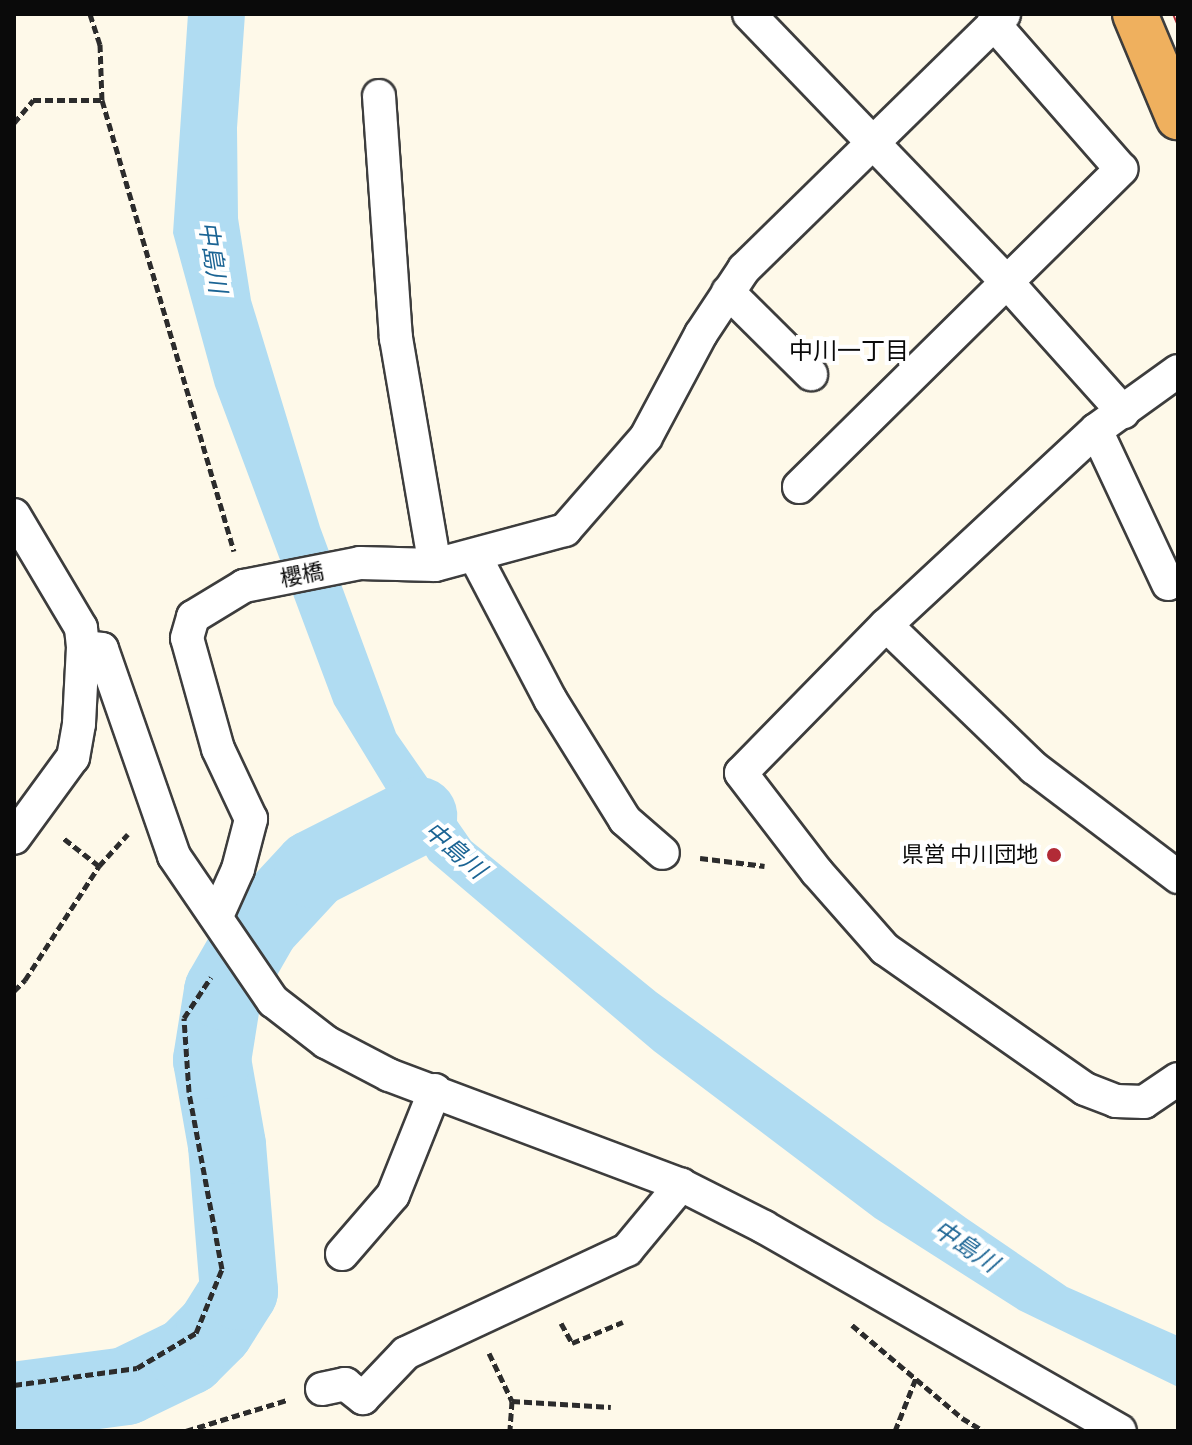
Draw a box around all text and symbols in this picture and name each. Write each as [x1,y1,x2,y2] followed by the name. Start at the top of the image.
[193,219,233,295] water label: 中島川
[789,337,909,365] district label: 中川一丁目
[278,558,326,592] street label: 櫻橋
[418,816,492,884] water label: 中島川
[902,842,1038,868] place label: 県営 中川団地
[1045,846,1063,864] marker: 県営 中川団地
[928,1214,1004,1278] water label: 中島川

